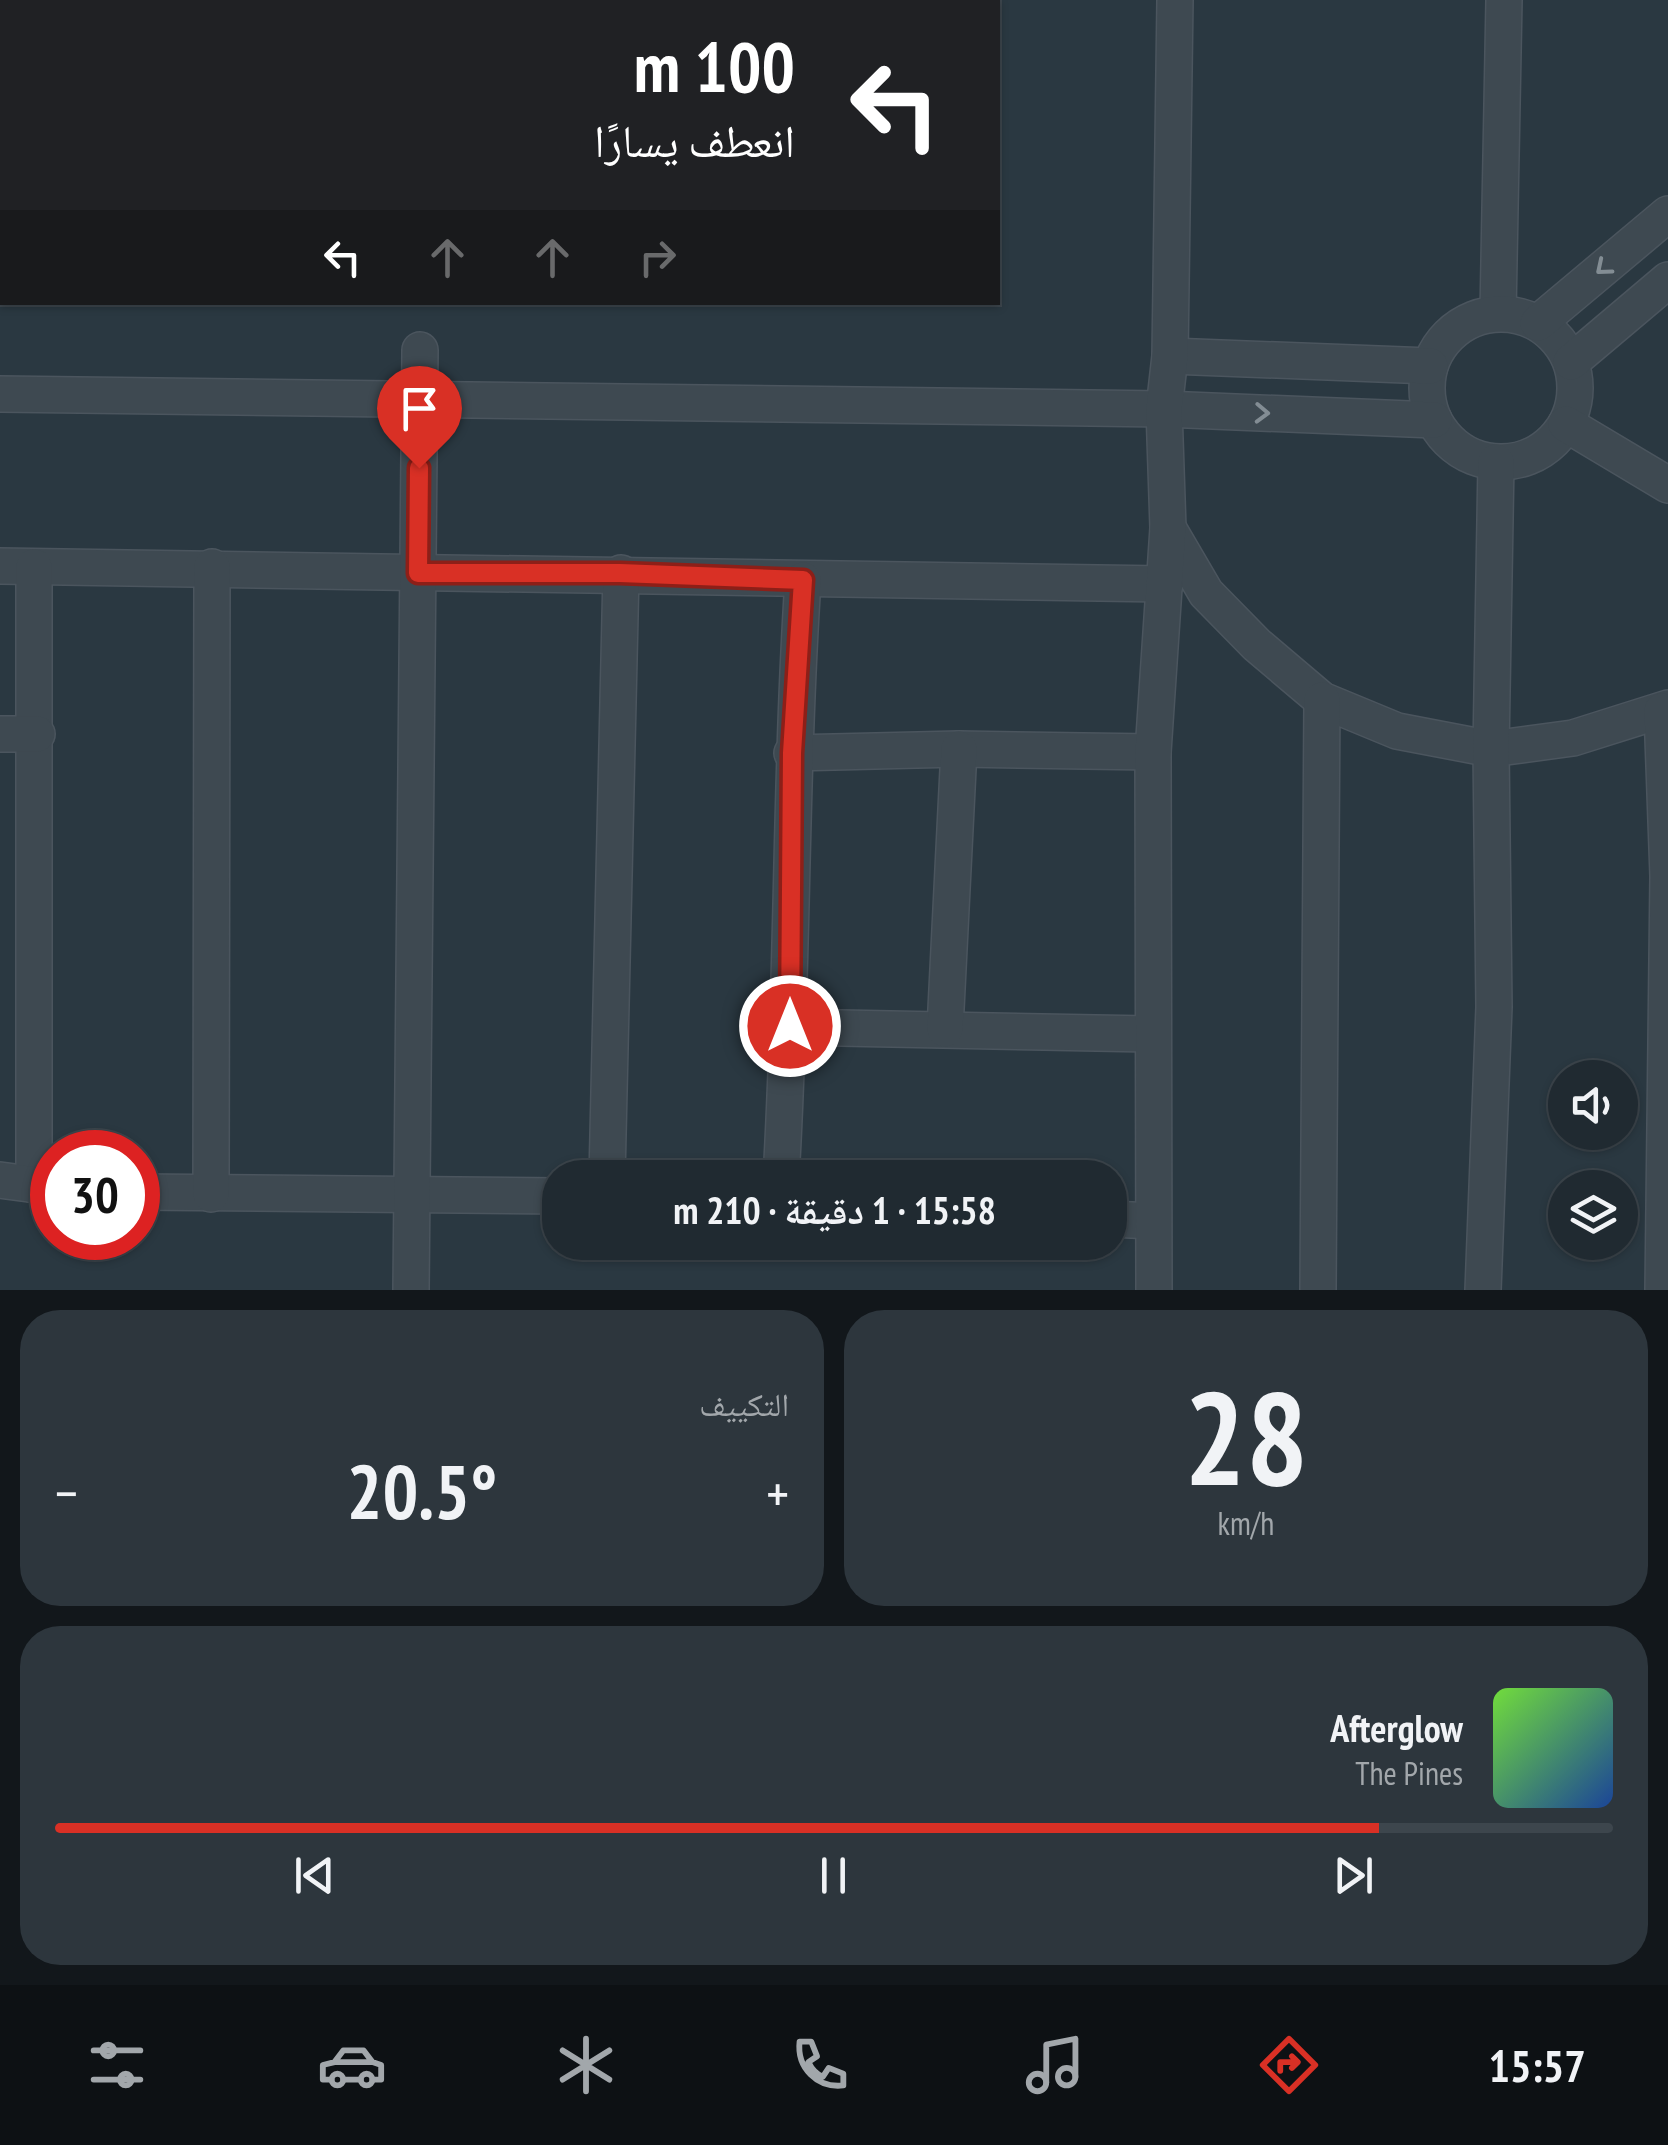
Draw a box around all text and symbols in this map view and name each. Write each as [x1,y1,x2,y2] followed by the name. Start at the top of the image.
[634,21,795,111] text: 100 m
[830,40,960,170] icon: left
[594,111,795,169] text: انعطف يسارًا
[315,230,370,285] icon: left
[420,230,475,285] icon: ahead
[525,230,580,285] icon: ahead
[630,230,685,285] icon: right
[1596,257,1615,275] one-way arrow
[377,366,462,469] pin
[392,381,447,436] icon: arrive
[1254,402,1270,423] one-way arrow
[738,974,842,1078] position arrow
[1548,1060,1638,1260] map controls
[1548,1060,1638,1150] button: sound
[30,1130,160,1260] speed limit sign: 30
[1548,1170,1638,1260] button: layers
[673,1185,996,1234] text: 15:58 · 1 دقيقة · 210 m
[1184,1353,1308,1521] text: 28
[699,1383,789,1425] text: التكييف
[347,1443,497,1540] text: 20.5°
[55,1457,78,1528] text: −
[766,1457,789,1528] text: +
[1218,1502,1274,1544] text: km/h
[1330,1703,1463,1752] text: Afterglow
[1355,1752,1463,1794] text: The Pines
[287,1848,342,1903] icon: previous
[806,1848,861,1903] icon: pause
[1326,1848,1381,1903] icon: next
[82,2030,152,2100] icon: filters
[317,2030,387,2100] icon: car
[551,2030,621,2100] icon: climate
[785,2030,855,2100] icon: phone
[1020,2030,1090,2100] icon: music
[1254,2030,1324,2100] icon: directions
[1488,2036,1586,2094] text: 15:57

